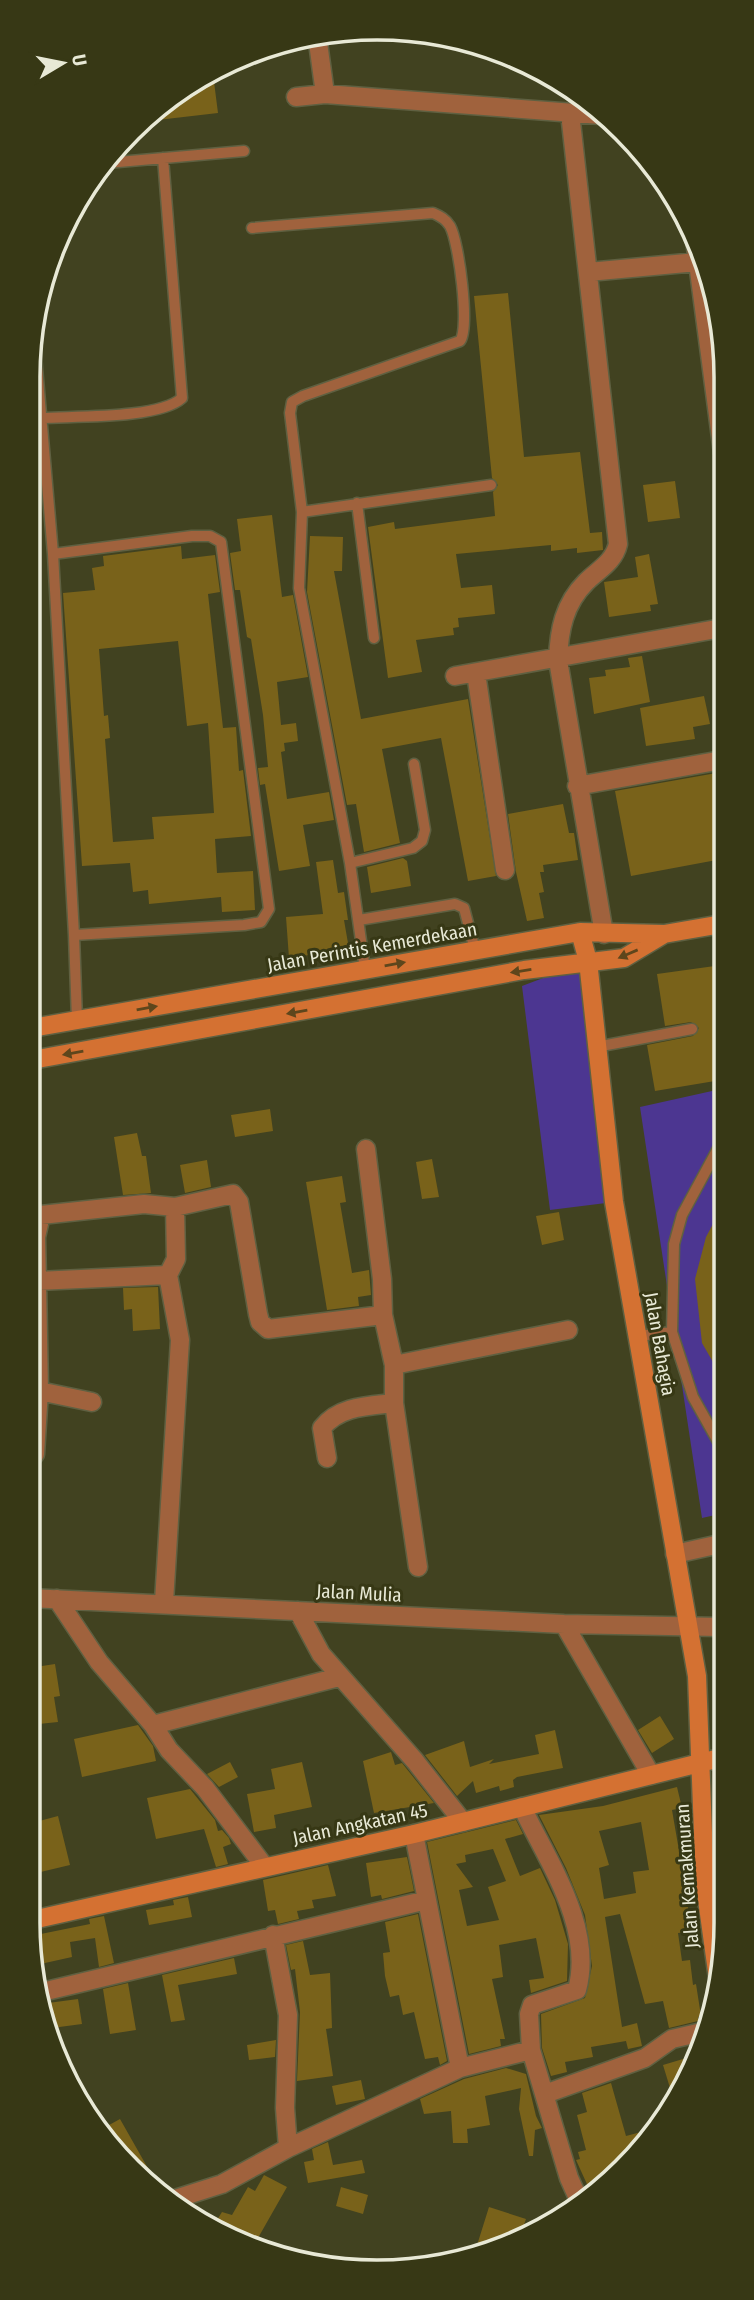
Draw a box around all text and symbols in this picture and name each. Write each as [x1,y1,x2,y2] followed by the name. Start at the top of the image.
[28,28,98,98] north arrow
[67,53,92,68] text: U
[265,917,479,977] street label: Jalan Perintis Kemerdekaan
[618,948,638,960] one-way arrow
[385,958,407,969] one-way arrow
[509,966,531,977] one-way arrow
[136,1002,158,1013] one-way arrow
[286,1006,308,1017] one-way arrow
[62,1047,84,1058] one-way arrow
[640,1290,680,1398] street label: Jalan Bahagia
[316,1579,402,1607] street label: Jalan Mulia
[290,1798,430,1850] street label: Jalan Angkatan 45
[670,1803,704,1949] street label: Jalan Kemakmuran

